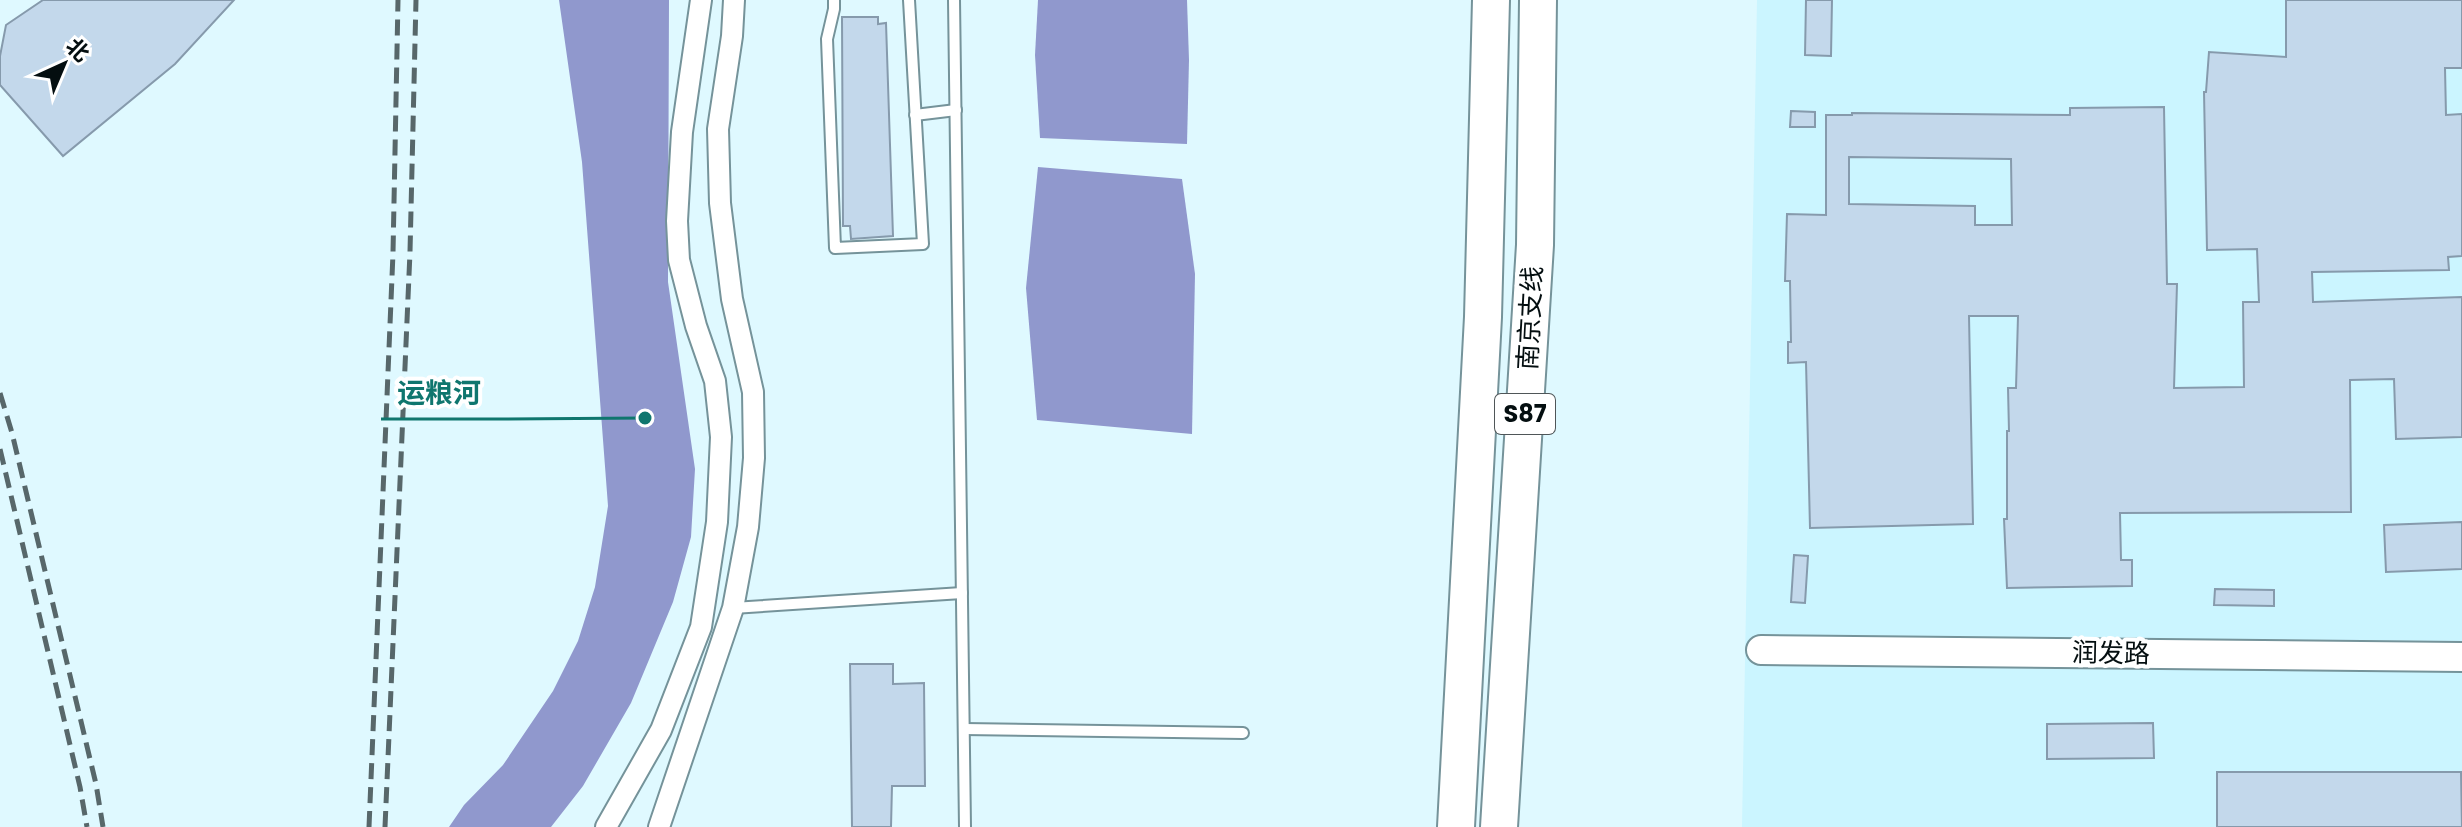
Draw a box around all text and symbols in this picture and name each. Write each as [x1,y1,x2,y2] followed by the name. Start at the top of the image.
[24,24,104,104] north arrow
[59,31,96,69] text: 北
[1509,265,1551,371] street label: 南京支线
[381,367,497,419] callout: 运粮河
[397,374,481,413] text: 运粮河
[1495,394,1555,434] road number: S87
[2072,634,2150,672] street label: 润发路

